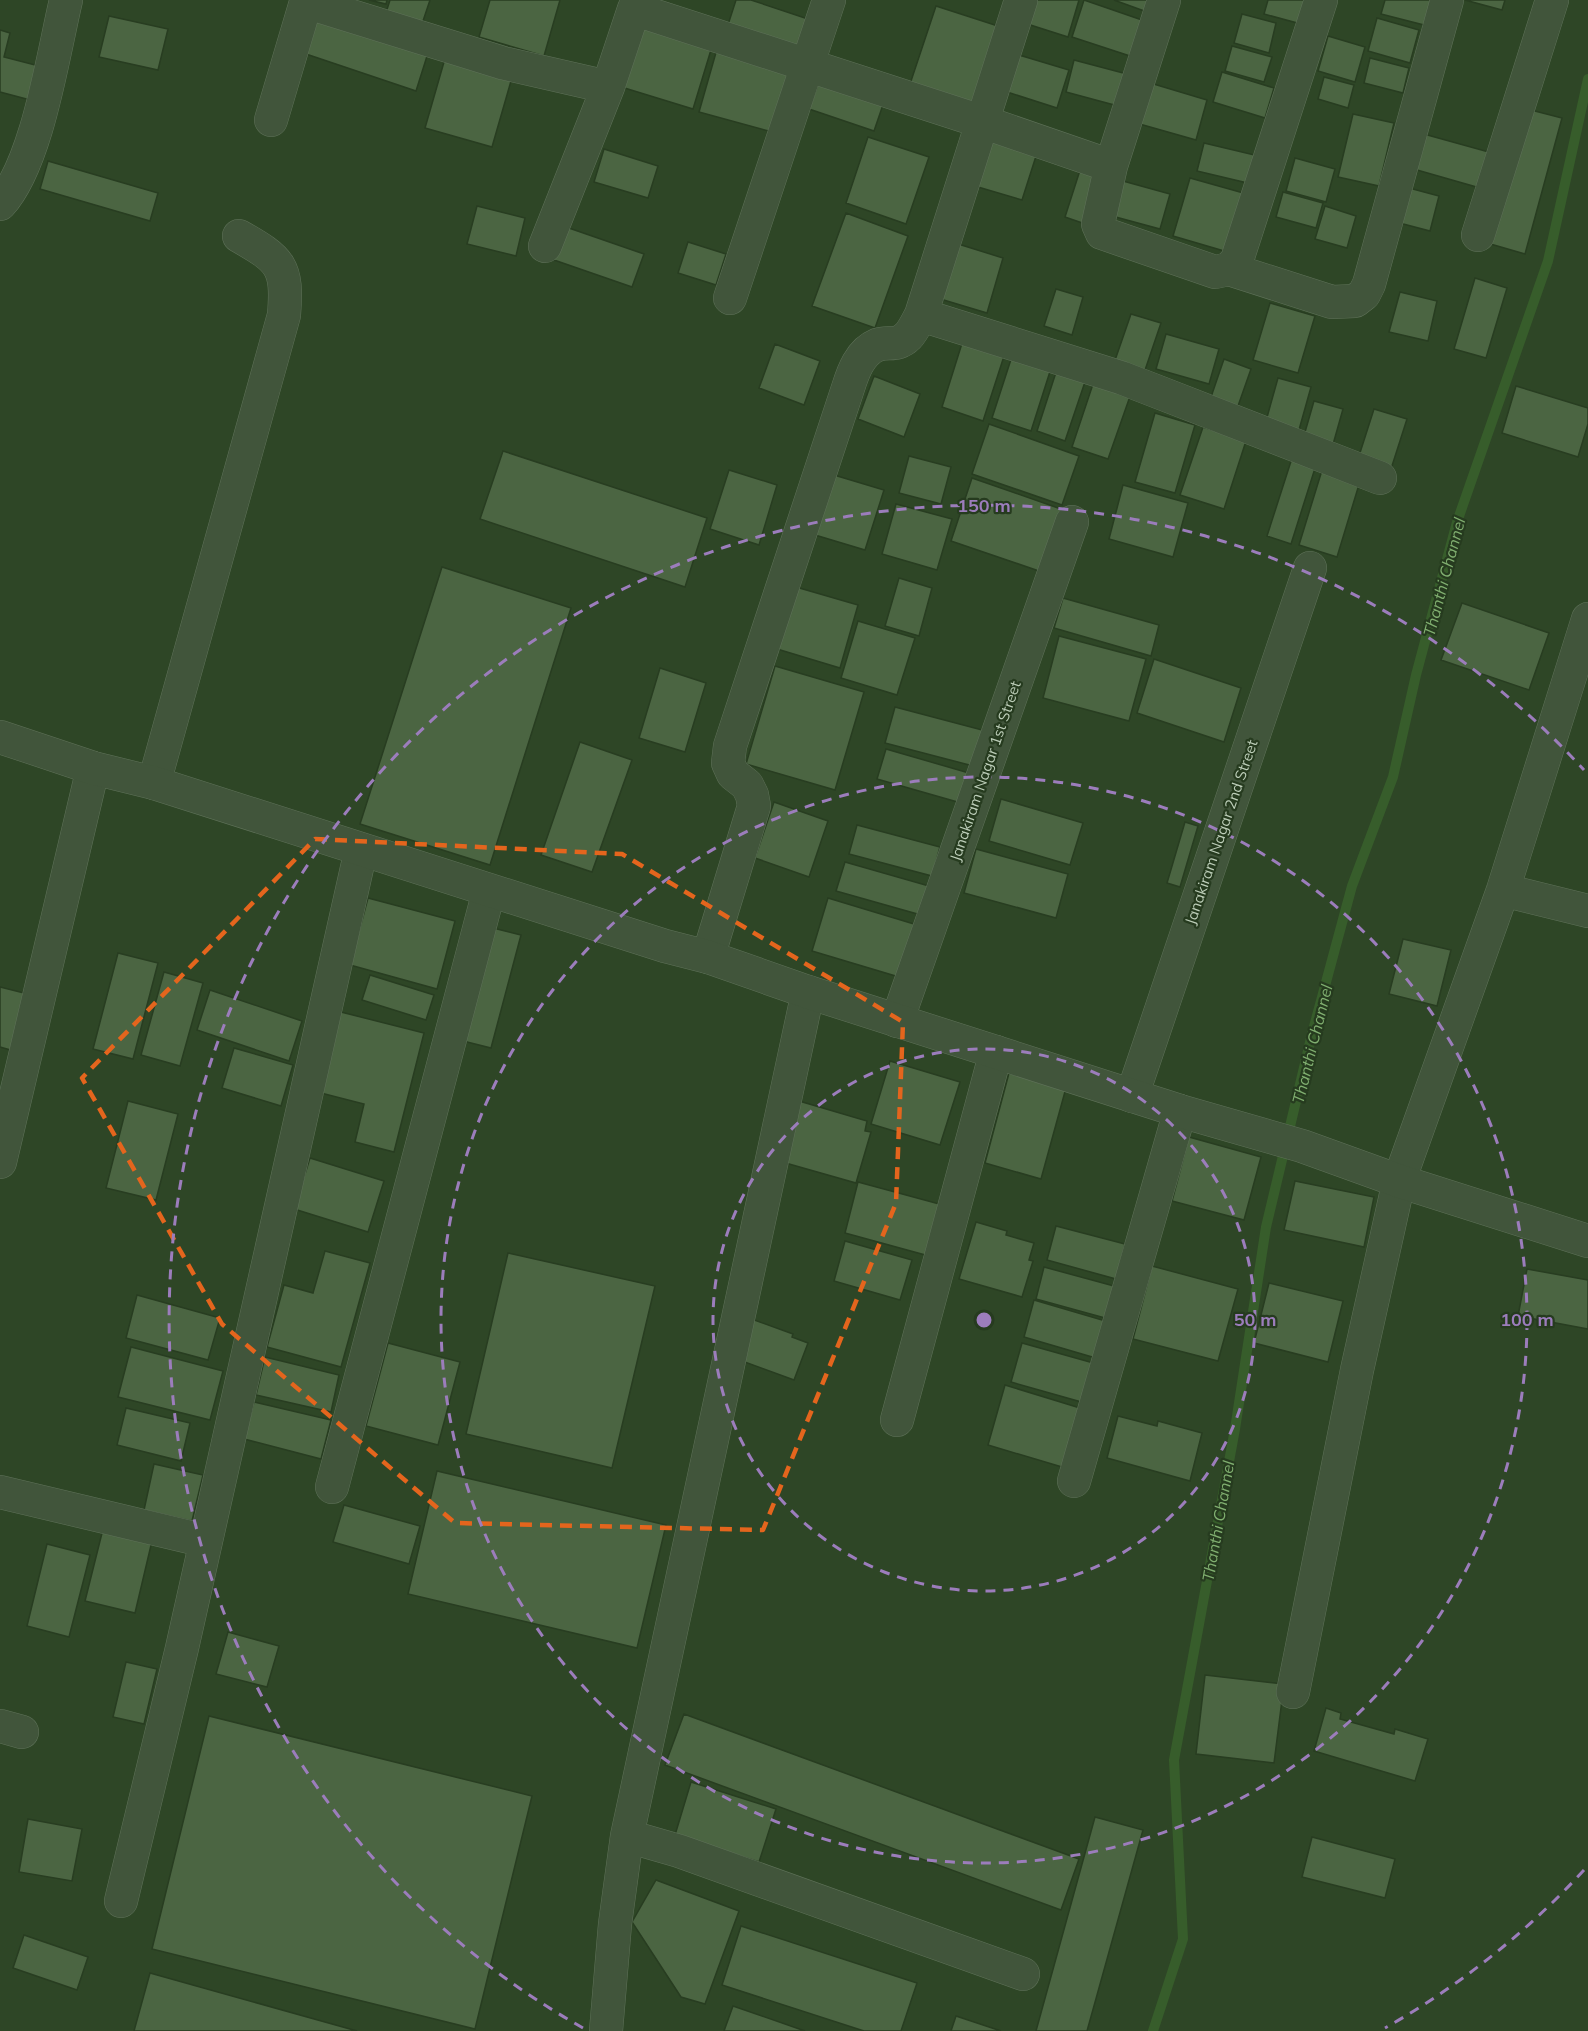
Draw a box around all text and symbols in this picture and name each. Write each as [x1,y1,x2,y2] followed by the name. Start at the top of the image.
[957,494,1011,517] text: 150 m
[1419,515,1470,639] water label: Thanthi Channel
[945,679,1025,863] street label: Janakiram Nagar 1st Street
[1180,737,1262,927] street label: Janakiram Nagar 2nd Street
[1288,982,1337,1106] water label: Thanthi Channel
[1234,1308,1276,1331] text: 50 m
[1500,1308,1554,1331] text: 100 m
[974,1310,994,1330] centre of rings
[1198,1459,1238,1583] water label: Thanthi Channel

